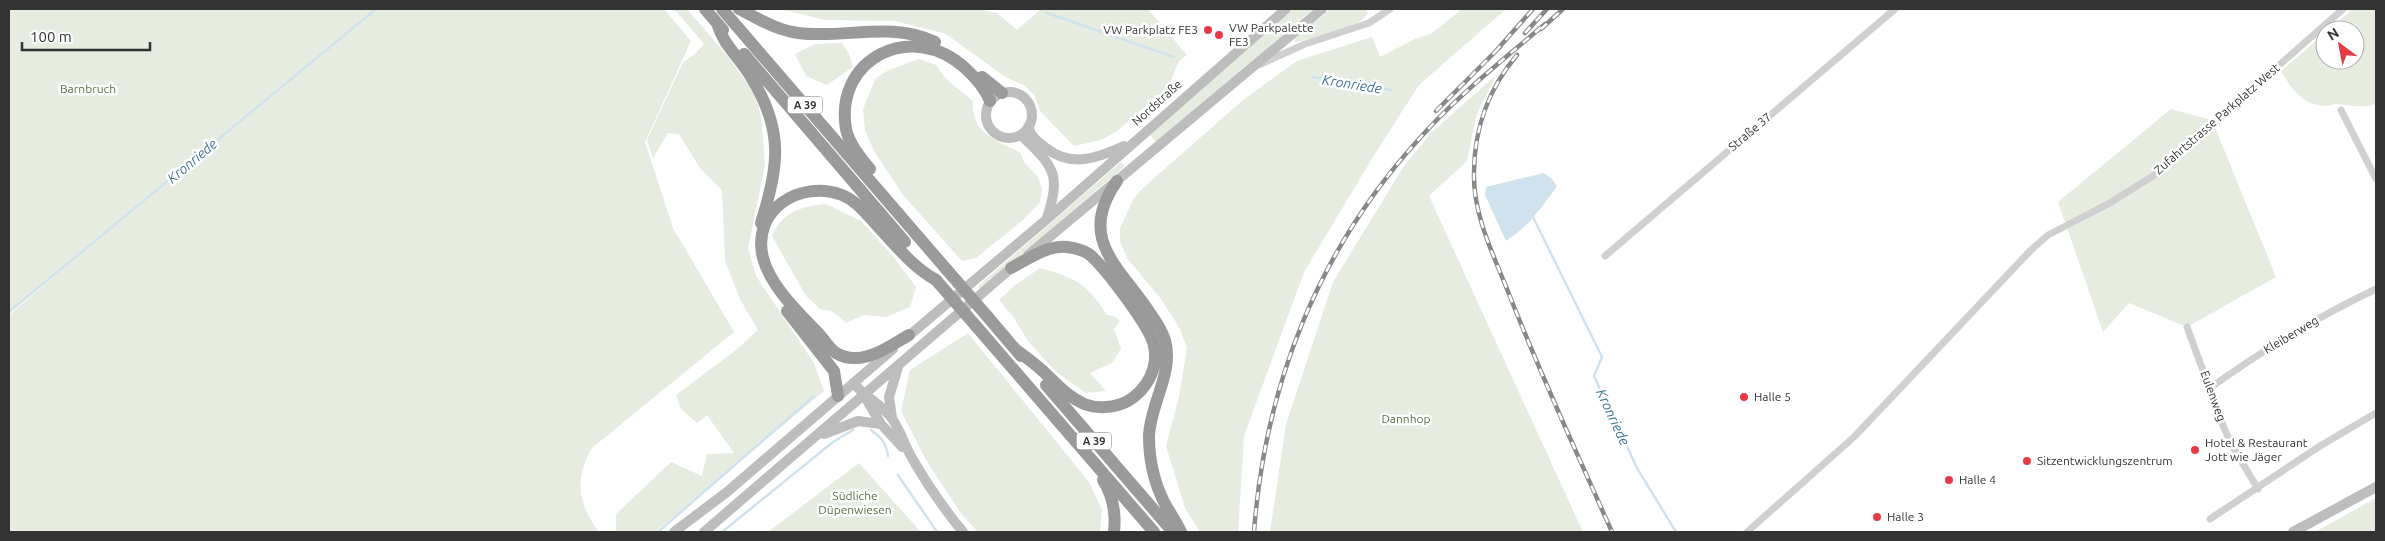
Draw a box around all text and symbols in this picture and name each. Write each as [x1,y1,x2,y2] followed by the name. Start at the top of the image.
[22,20,150,52] scale bar
[2315,20,2365,70] north arrow
[1229,21,1314,48] place label: VW Parkpalette FE3
[1103,23,1198,36] place label: VW Parkplatz FE3
[1202,24,1214,36] marker: VW Parkplatz FE3
[2324,24,2342,44] text: N
[30,28,72,45] text: 100 m
[1213,29,1225,41] marker: VW Parkpalette FE3
[2151,61,2282,176] street label: Zufahrtstrasse Parkplatz West
[1321,71,1383,97] water label: Kronriede
[1129,77,1184,128] street label: Nordstraße
[60,82,116,95] park label: Barnbruch
[788,96,822,114] road number: A 39
[1726,110,1774,153] street label: Straße 37
[164,136,220,186] water label: Kronriede
[2261,313,2320,356] street label: Kleiberweg
[2198,369,2229,423] street label: Eulenweg
[1593,386,1633,448] water label: Kronriede
[1754,390,1791,403] place label: Halle 5
[1738,391,1750,403] marker: Halle 5
[1381,412,1431,425] park label: Dannhop
[1076,432,1112,450] road number: A 39
[2205,436,2308,463] place label: Hotel & Restaurant Jott wie Jäger
[2189,444,2201,456] marker: Hotel & Restaurant Jott wie Jäger
[2037,454,2173,467] place label: Sitzentwicklungszentrum
[2021,455,2033,467] marker: Sitzentwicklungszentrum
[1959,473,1996,486] place label: Halle 4
[1943,474,1955,486] marker: Halle 4
[818,489,892,516] park label: Südliche Düpenwiesen
[1887,510,1924,523] place label: Halle 3
[1871,511,1883,523] marker: Halle 3

